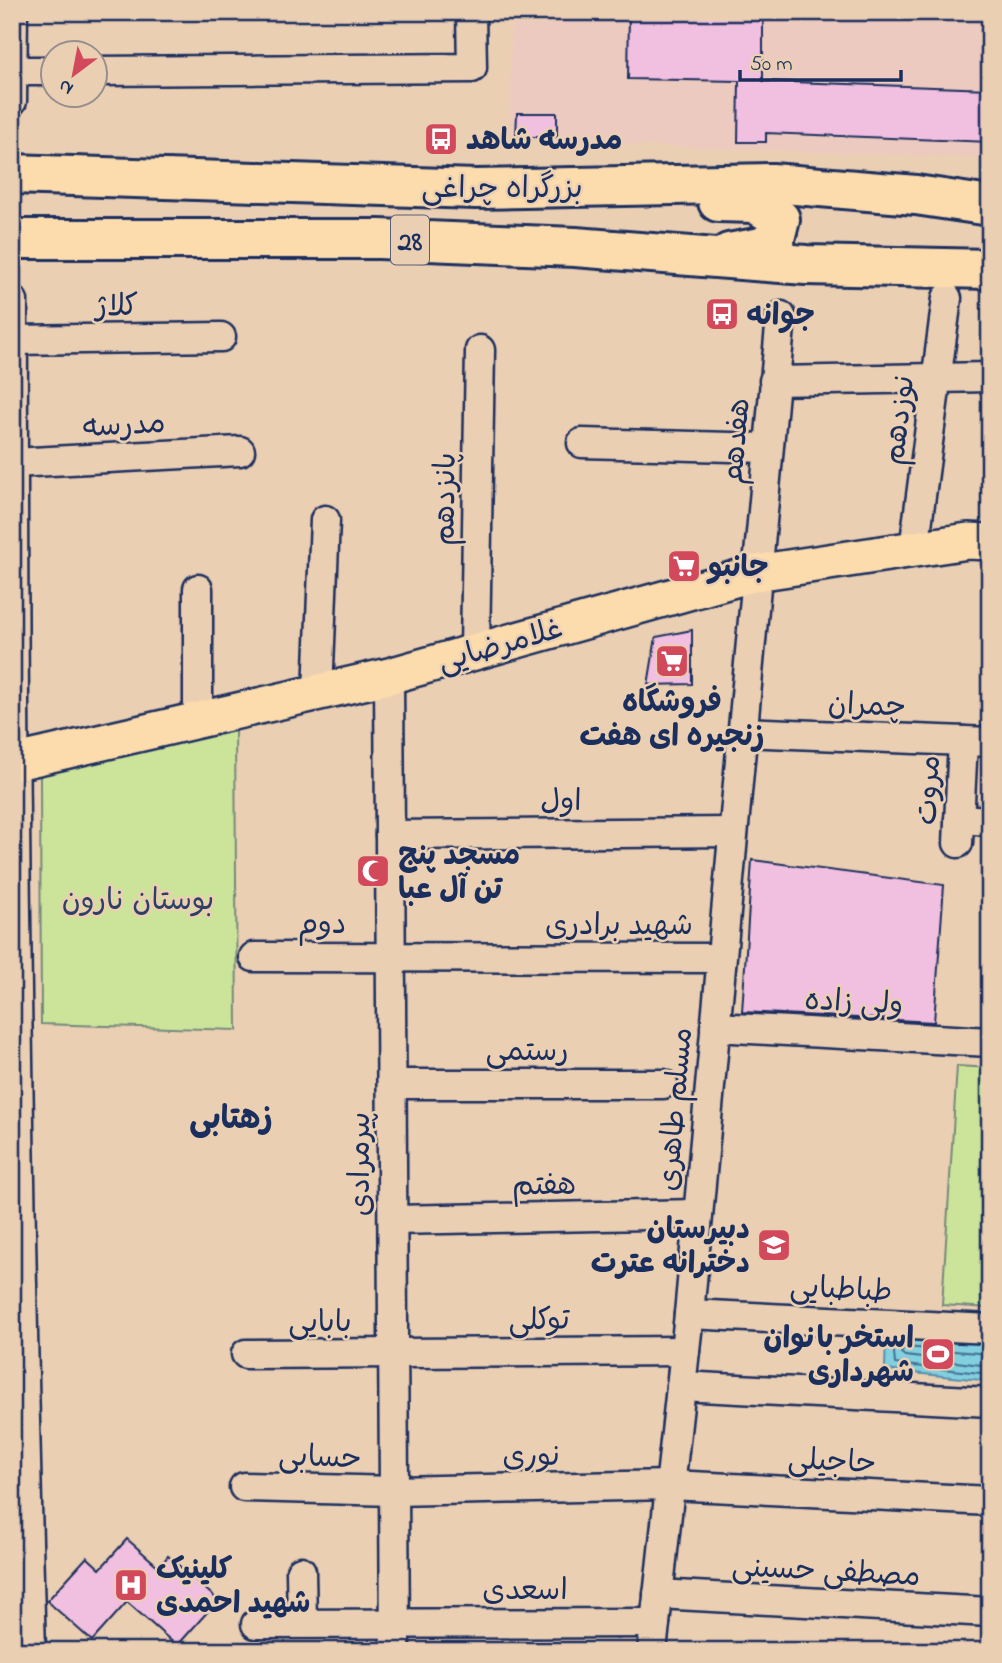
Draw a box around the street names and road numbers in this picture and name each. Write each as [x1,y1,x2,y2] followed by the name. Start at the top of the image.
[421,168,583,212] street label: بزرگراه چراغی
[391,216,429,264] road number: 28
[92,286,139,330] street label: کلاژ
[874,373,928,468] street label: نوزدهم
[712,396,764,486] street label: هفدهم
[82,403,167,451] street label: مدرسه
[424,452,470,546] street label: پانزدهم
[433,608,569,686] street label: غلامرضایی
[827,684,907,730] street label: چمران
[906,754,954,826] street label: مروت
[540,781,582,825] street label: اول
[298,904,346,948] street label: دوم
[545,905,693,949] street label: شهید برادری
[803,979,904,1029] street label: ولی زاده
[648,1026,706,1193] street label: مسلم طاهری
[485,1031,569,1075] street label: رستمی
[340,1112,384,1216] street label: پیرمرادی
[512,1164,577,1210] street label: هفتم
[788,1266,893,1316] street label: طباطبایی
[508,1299,570,1345] street label: توکلی
[288,1302,352,1346] street label: بابایی
[278,1436,362,1482] street label: حسابی
[502,1436,560,1480] street label: نوری
[786,1439,877,1487] street label: حاجیلی
[730,1546,921,1600] street label: مصطفی حسینی
[482,1570,568,1614] street label: اسعدی

